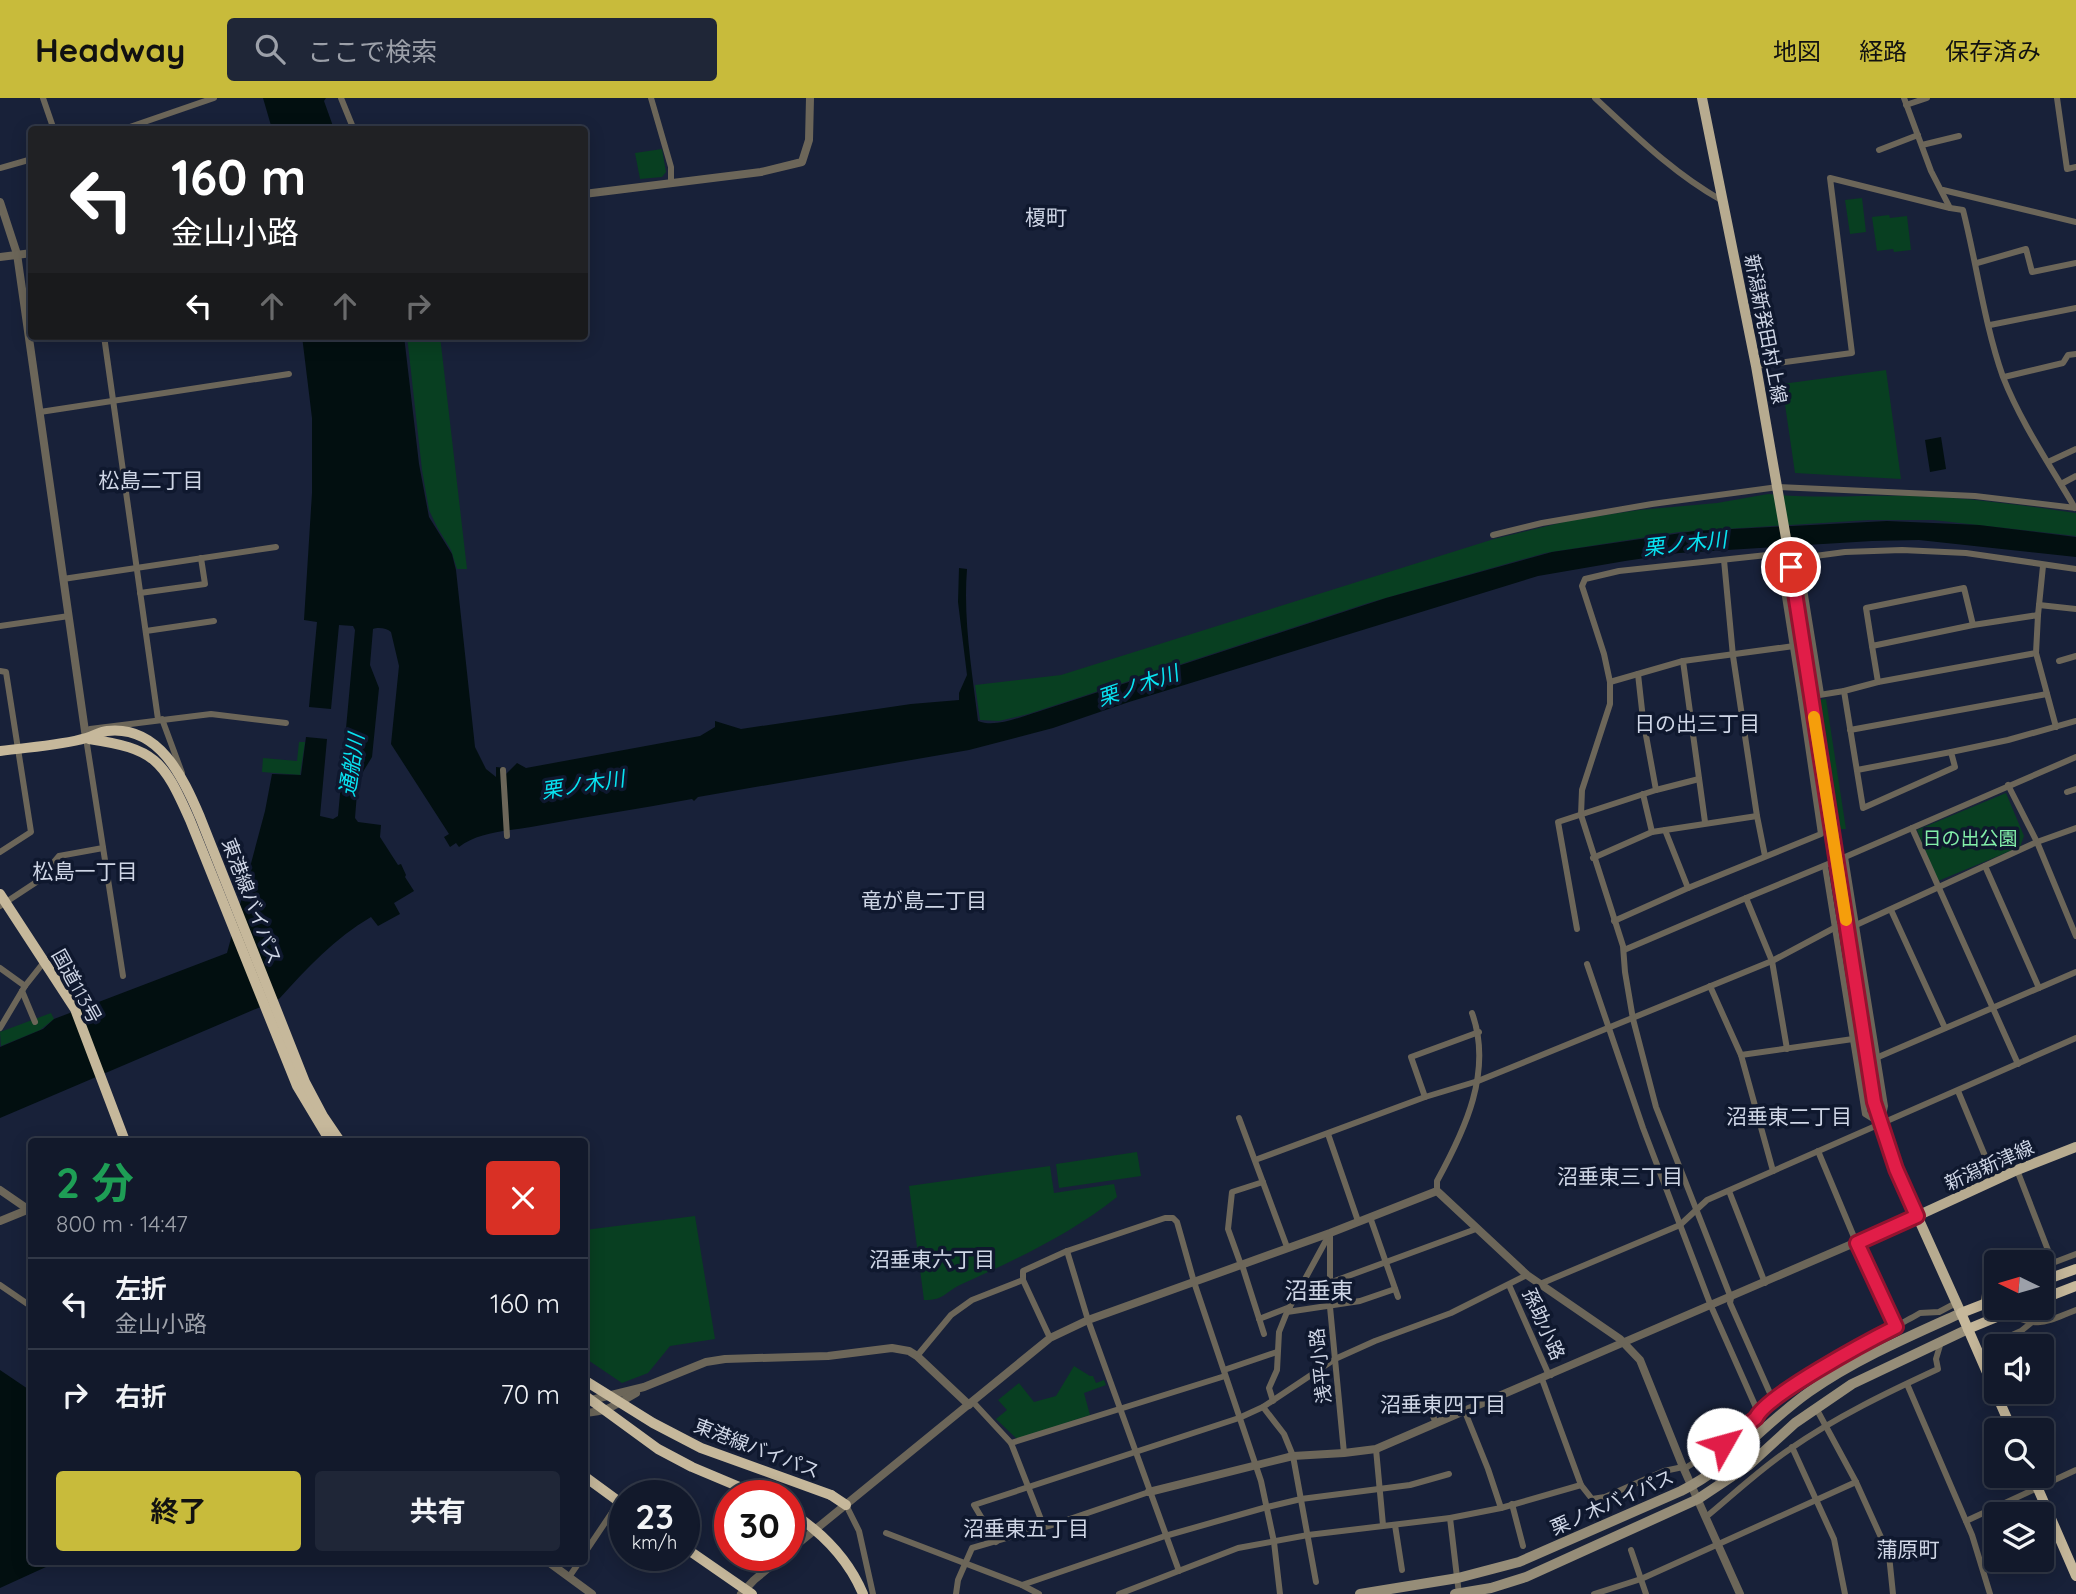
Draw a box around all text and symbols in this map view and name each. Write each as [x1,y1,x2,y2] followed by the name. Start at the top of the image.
[227,18,717,81] search box
[35,29,185,70] text: Headway
[251,30,289,68] icon: search
[307,35,437,68] text: ここで検索
[1773,36,1821,66] text: 地図
[1859,36,1907,66] text: 経路
[1945,36,2041,66] text: 保存済み
[171,146,306,207] text: 160 m
[56,154,147,245] icon: left
[1025,204,1067,230] district label: 榎町
[171,212,299,252] text: 金山小路
[1740,252,1792,406] street label: 新潟新発田村上線
[180,287,218,325] icon: left
[253,287,291,325] icon: ahead
[326,287,364,325] icon: ahead
[399,287,437,325] icon: right
[99,467,204,493] district label: 松島二丁目
[1642,525,1730,560] water label: 栗ノ木川
[1761,537,1821,597] pin
[1772,548,1810,586] icon: arrive
[1094,658,1184,711] water label: 栗ノ木川
[1634,710,1760,736] district label: 日の出三丁目
[333,730,369,798] water label: 通船川
[539,764,628,803] water label: 栗ノ木川
[1922,826,2018,850] park label: 日の出公園
[217,835,287,967] street label: 東港線バイパス
[33,858,138,884] district label: 松島一丁目
[861,887,987,913] district label: 竜が島二丁目
[47,945,107,1027] street label: 国道113号
[1726,1103,1852,1129] district label: 沼垂東二丁目
[1941,1135,2037,1195] street label: 新潟新津線
[56,1156,134,1209] text: 2 分
[486,1161,560,1235] button: close
[1557,1163,1683,1189] district label: 沼垂東三丁目
[56,1209,188,1238] text: 800 m · 14:47
[869,1246,995,1272] district label: 沼垂東六丁目
[1984,1250,2054,1320] north arrow
[1984,1250,2054,1572] map controls
[115,1272,167,1305] text: 左折
[1285,1276,1354,1305] district label: 沼垂東
[1518,1284,1570,1364] street label: 孫助小路
[56,1285,94,1323] icon: left
[490,1287,560,1320] text: 160 m
[115,1309,207,1338] text: 金山小路
[1304,1327,1336,1405] street label: 浅平小路
[1984,1334,2054,1404] button: sound
[56,1376,94,1414] icon: right
[500,1378,560,1411] text: 70 m
[115,1380,167,1413] text: 右折
[1380,1391,1506,1417] district label: 沼垂東四丁目
[1686,1407,1760,1481] position arrow
[691,1413,823,1483] street label: 東港線バイパス
[1984,1418,2054,1488] button: search
[1547,1464,1677,1540] street label: 栗ノ木バイパス
[56,1471,301,1551] button: 終了
[315,1471,560,1551] button: 共有
[714,1480,805,1571] speed limit sign: 30
[635,1494,674,1538] text: 23
[1984,1502,2054,1572] button: layers
[963,1515,1089,1541] district label: 沼垂東五丁目
[632,1531,677,1554] text: km/h
[1877,1536,1940,1562] district label: 蒲原町

